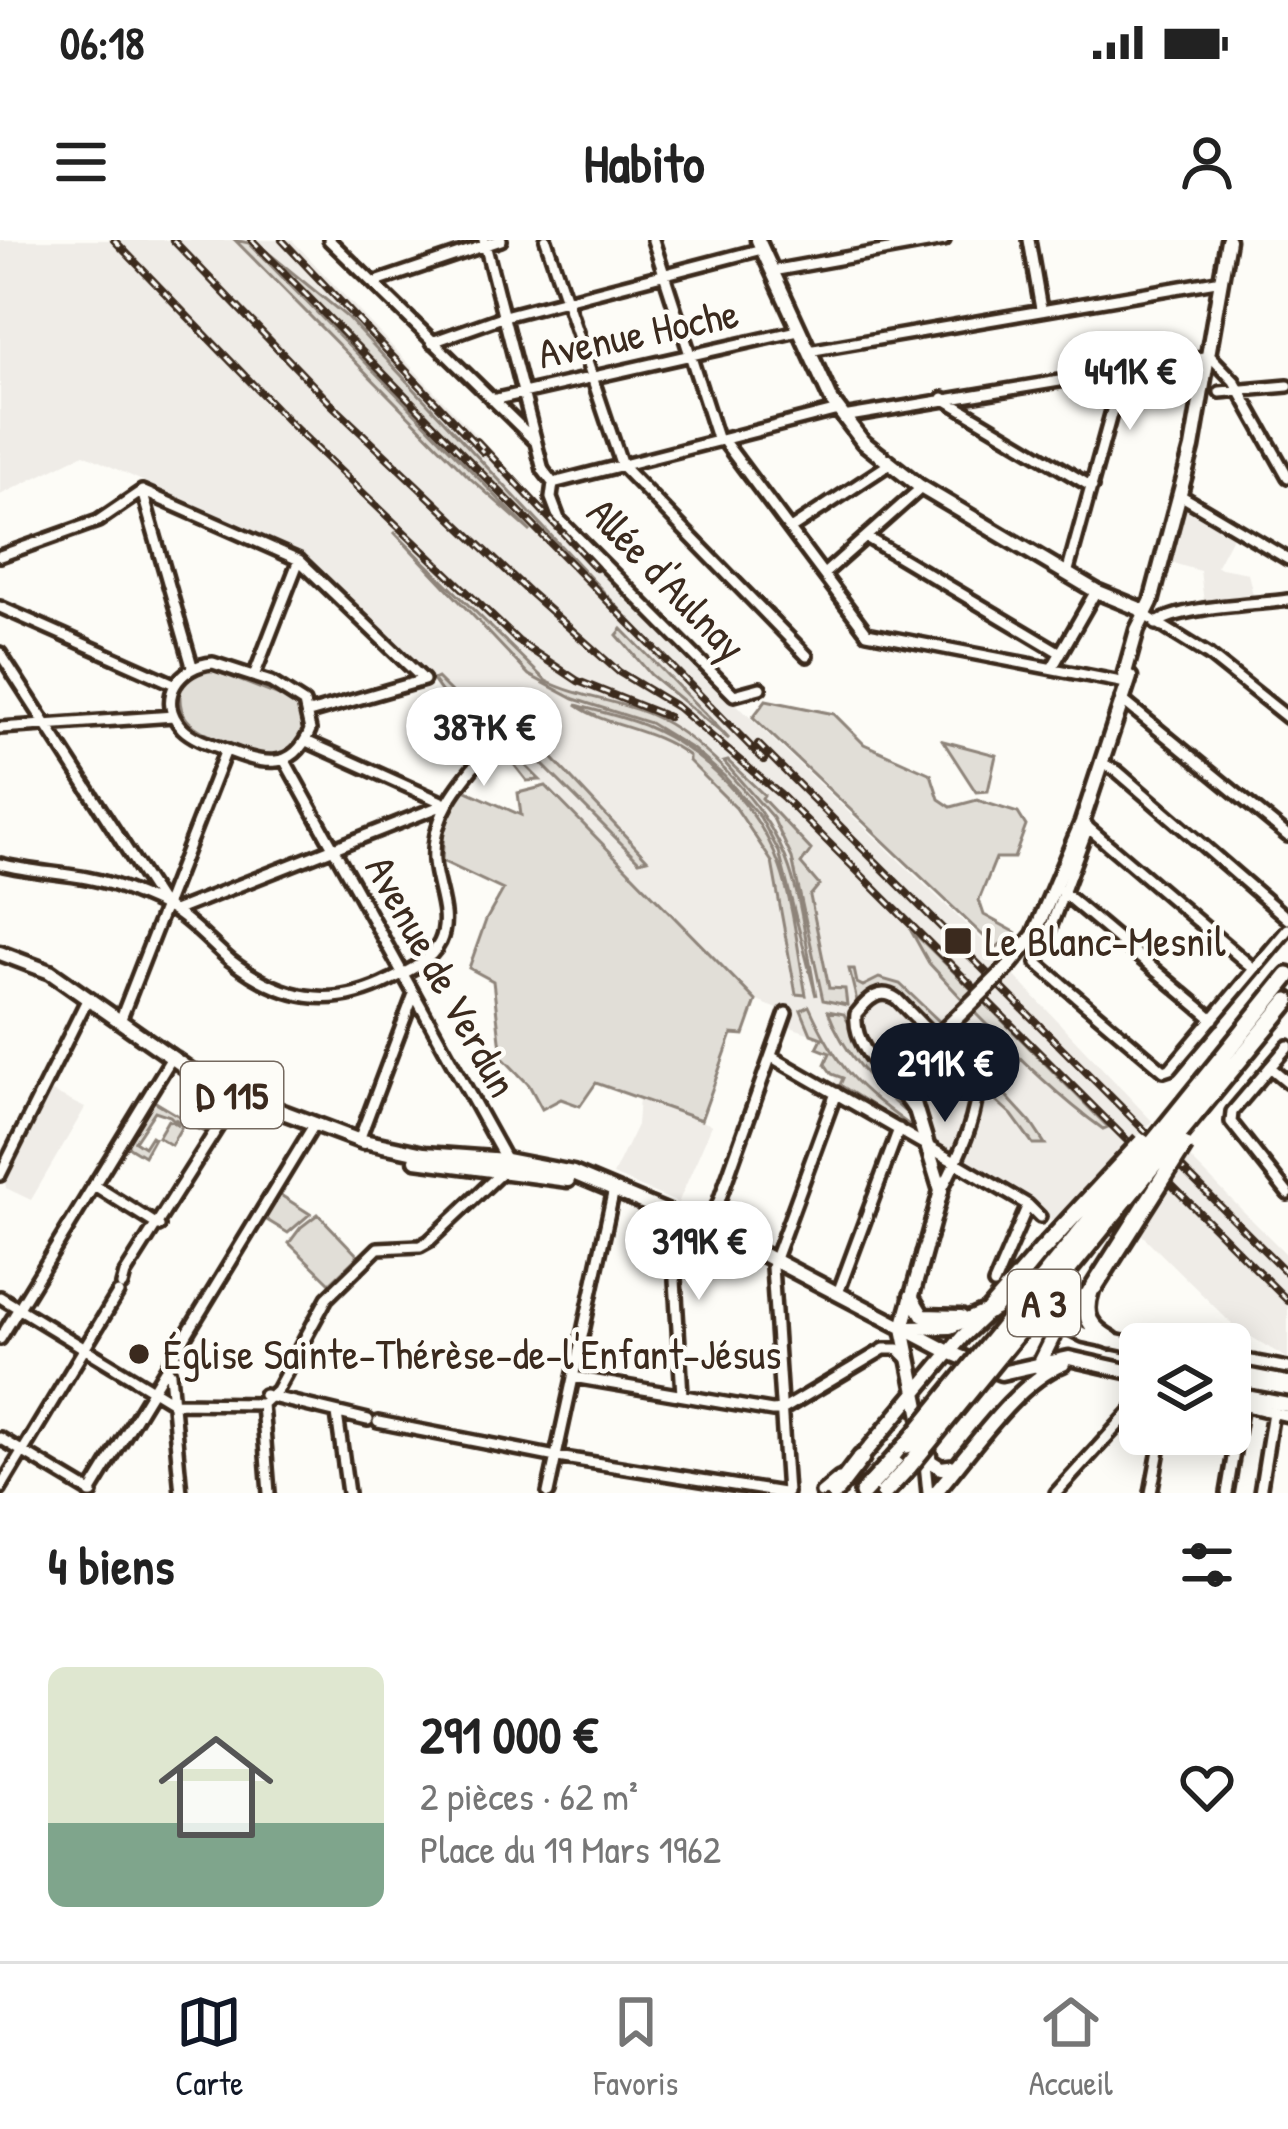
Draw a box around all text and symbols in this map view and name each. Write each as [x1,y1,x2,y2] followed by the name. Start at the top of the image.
[60,12,144,73] text: 06:18
[583,126,705,199] text: Habito
[48,129,114,195] icon: menu
[1174,129,1240,195] icon: person
[532,283,743,382] street label: Avenue Hoche
[1032,331,1228,433] pin: 441K €
[1084,343,1176,396] text: 441K €
[575,485,760,673] street label: Allée d'Aulnay
[386,687,582,789] pin: 387K €
[433,699,535,752] text: 387K €
[353,845,532,1107] street label: Avenue de Verdun
[985,912,1226,969] place label: Le Blanc-Mesnil
[942,925,974,957] marker: Le Blanc-Mesnil
[847,1023,1043,1125] pin: 291K €
[898,1035,992,1088] text: 291K €
[181,1062,283,1128] road number: D 115
[601,1201,797,1303] pin: 319K €
[652,1213,746,1266] text: 319K €
[1008,1270,1080,1336] road number: A 3
[1119,1323,1251,1455] map controls
[1119,1323,1251,1455] button: layers
[163,1325,781,1382] place label: Église Sainte-Thérèse-de-l'Enfant-Jésus
[126,1341,152,1367] marker: Église Sainte-Thérèse-de-l'Enfant-Jésus
[48,1531,174,1600] text: 4 biens
[1174,1532,1240,1598] icon: filters
[420,1700,598,1769] text: 291 000 €
[144,1715,288,1859] icon: home
[1174,1754,1240,1820] icon: heart
[420,1769,638,1822] text: 2 pièces · 62 m²
[420,1822,721,1875] text: Place du 19 Mars 1962
[175,1989,243,2105] tab: Carte
[594,1989,678,2105] tab: Favoris
[1029,1989,1113,2105] tab: Accueil

